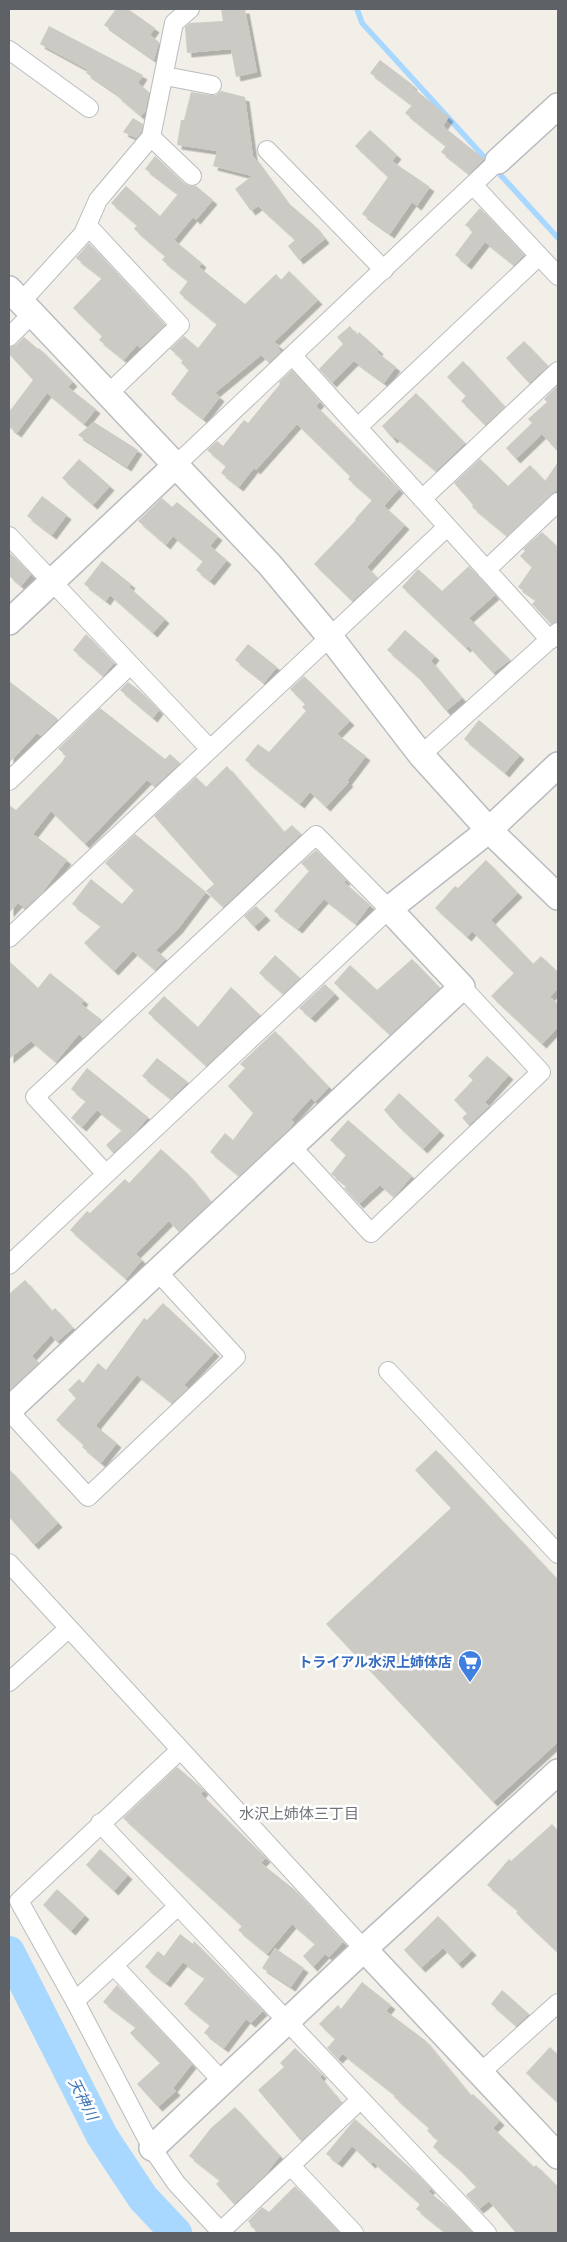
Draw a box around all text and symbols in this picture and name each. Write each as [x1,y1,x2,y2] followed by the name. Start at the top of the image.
[457,1649,483,1683] supermarket icon: トライアル水沢上姉体店
[298,1654,452,1670] place label: トライアル水沢上姉体店
[239,1805,359,1822] district label: 水沢上姉体三丁目
[66,2075,102,2124] water label: 天神川

